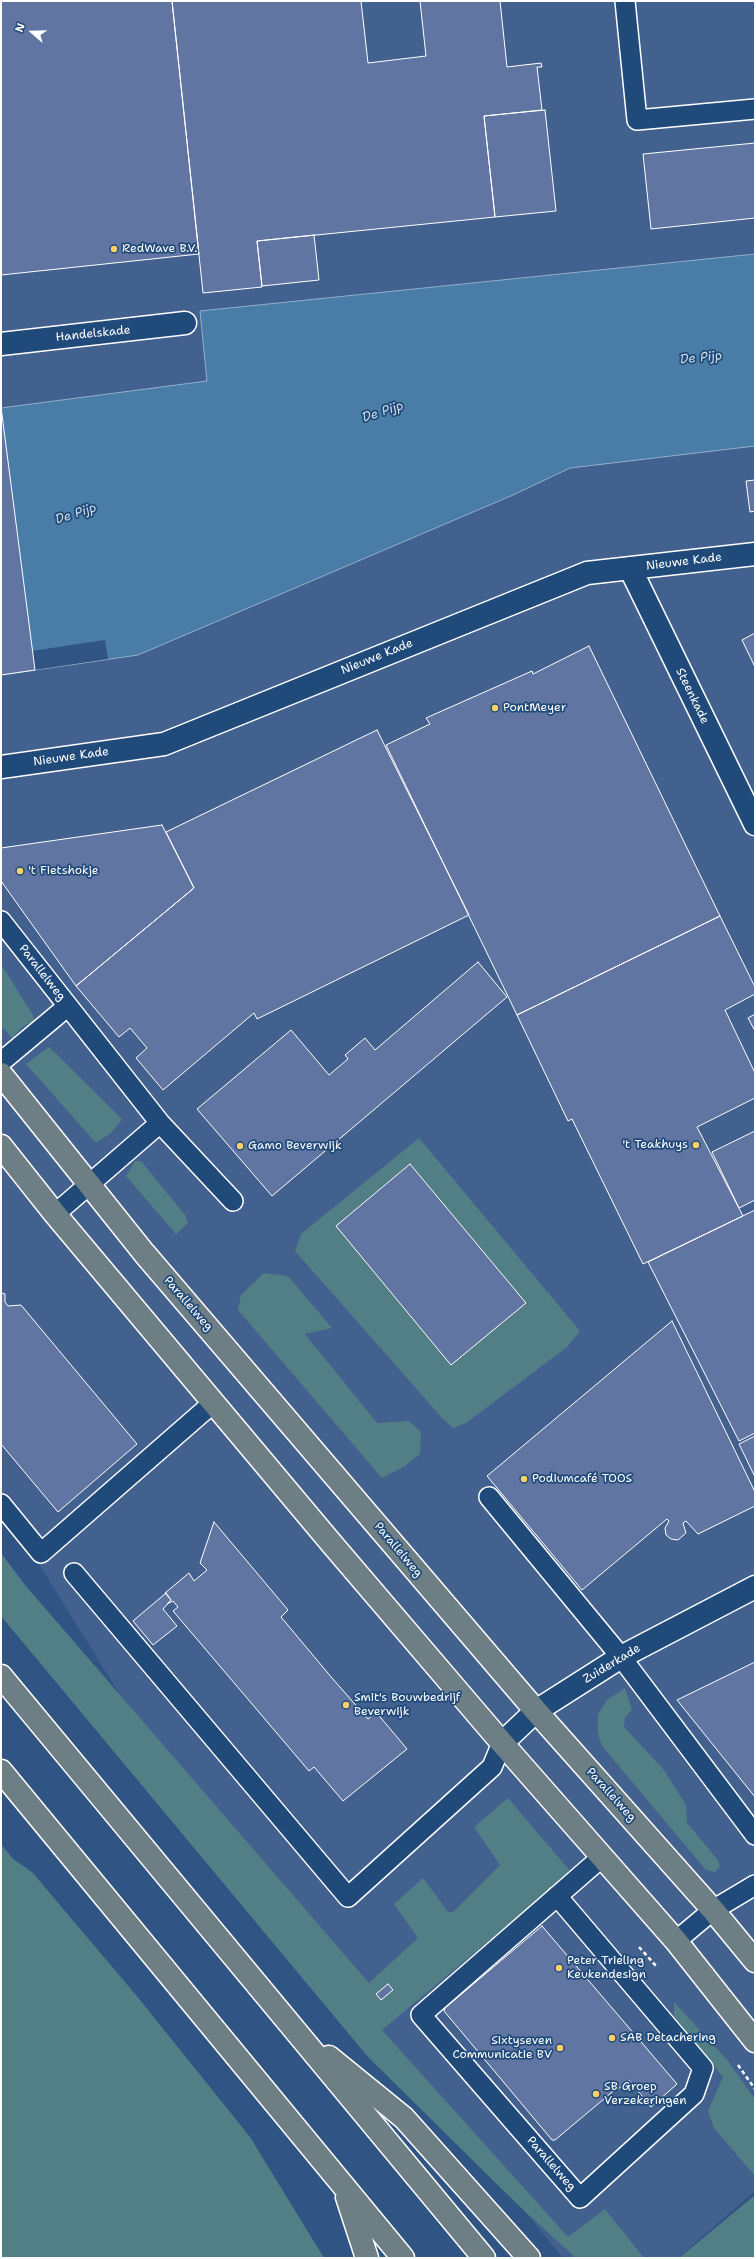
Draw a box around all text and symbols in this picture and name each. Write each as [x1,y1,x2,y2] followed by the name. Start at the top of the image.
[12,12,52,52] north arrow
[12,21,29,34] text: N
[122,242,197,256] place label: RedWave B.V.
[109,244,119,254] marker: RedWave B.V.
[55,323,131,345] street label: Handelskade
[679,348,723,368] water label: De Pijp
[360,398,406,426] water label: De Pijp
[53,500,99,528] water label: De Pijp
[645,550,723,574] street label: Nieuwe Kade
[339,636,415,678] street label: Nieuwe Kade
[672,666,712,726] street label: Steenkade
[503,701,566,715] place label: PontMeyer
[490,703,500,713] marker: PontMeyer
[32,745,110,769] street label: Nieuwe Kade
[28,864,99,878] place label: 't Fietshokje
[15,866,25,876] marker: 't Fietshokje
[16,942,68,1004] street label: Parallelweg
[622,1138,688,1152] place label: 't Teakhuys
[248,1139,342,1153] place label: Gamo Beverwijk
[691,1140,701,1150] marker: 't Teakhuys
[235,1141,245,1151] marker: Gamo Beverwijk
[160,1274,216,1334] street label: Parallelweg
[532,1472,632,1486] place label: Podiumcafé TOOS
[519,1474,529,1484] marker: Podiumcafé TOOS
[371,1520,425,1580] street label: Parallelweg
[581,1641,643,1687] street label: Zuiderkade
[354,1691,460,1719] place label: Smit's Bouwbedrijf Beverwijk
[341,1700,351,1710] marker: Smit's Bouwbedrijf Beverwijk
[583,1765,639,1825] street label: Parallelweg
[567,1954,646,1982] place label: Peter Trieling Keukendesign
[554,1963,564,1973] marker: Peter Trieling Keukendesign
[620,2031,716,2045] place label: SAB Detachering
[607,2033,617,2043] marker: SAB Detachering
[452,2034,552,2062] place label: Sixtyseven Communicatie BV
[555,2043,565,2053] marker: Sixtyseven Communicatie BV
[604,2080,687,2108] place label: SB Groep Verzekeringen
[591,2089,601,2099] marker: SB Groep Verzekeringen
[523,2134,579,2194] street label: Parallelweg

